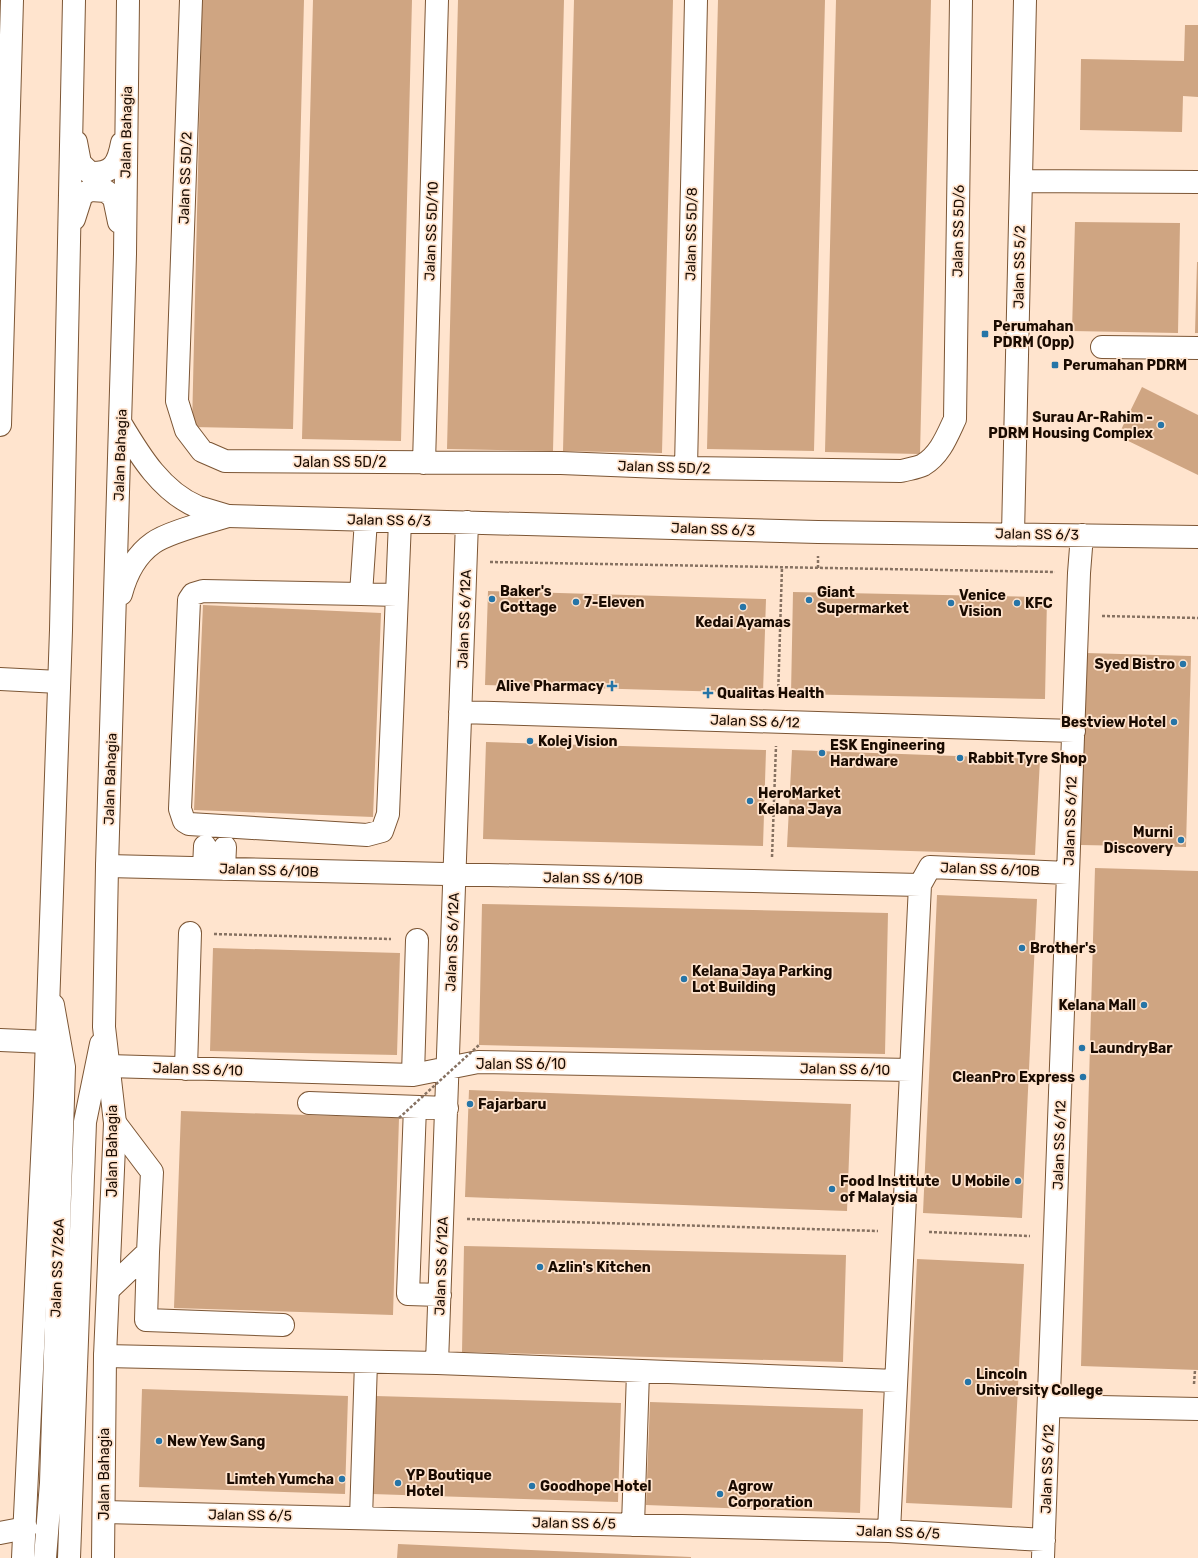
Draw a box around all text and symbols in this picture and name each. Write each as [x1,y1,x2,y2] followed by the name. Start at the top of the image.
[117,86,136,178] street label: Jalan Bahagia
[175,131,196,225] street label: Jalan SS 5D/2
[421,181,442,281] street label: Jalan SS 5D/10
[949,185,968,277] street label: Jalan SS 5D/6
[682,187,701,281] street label: Jalan SS 5D/8
[1010,225,1029,309] street label: Jalan SS 5/2
[993,318,1074,351] place label: Perumahan PDRM (Opp)
[980,329,990,339] marker: Perumahan PDRM (Opp)
[1063,357,1187,374] place label: Perumahan PDRM
[1050,360,1060,370] marker: Perumahan PDRM
[110,409,131,501] street label: Jalan Bahagia
[988,409,1154,442] place label: Surau Ar-Rahim - PDRM Housing Complex
[1156,420,1166,430] marker: Surau Ar-Rahim - PDRM Housing Complex
[294,454,386,471] street label: Jalan SS 5D/2
[617,457,711,478] street label: Jalan SS 5D/2
[347,511,431,530] street label: Jalan SS 6/3
[671,520,755,539] street label: Jalan SS 6/3
[995,525,1079,544] street label: Jalan SS 6/3
[454,569,475,669] street label: Jalan SS 6/12A
[500,583,557,616] place label: Baker's Cottage
[817,584,909,617] place label: Giant Supermarket
[959,587,1006,620] place label: Venice Vision
[487,594,497,604] marker: Baker's Cottage
[584,594,645,611] place label: 7-Eleven
[804,595,814,605] marker: Giant Supermarket
[1025,595,1053,612] place label: KFC
[571,597,581,607] marker: 7-Eleven
[946,598,956,608] marker: Venice Vision
[1012,598,1022,608] marker: KFC
[738,602,748,612] marker: Kedai Ayamas
[695,614,791,631] place label: Kedai Ayamas
[1095,656,1175,673] place label: Syed Bistro
[1178,659,1188,669] marker: Syed Bistro
[496,678,605,695] place label: Alive Pharmacy
[607,681,617,691] marker: Alive Pharmacy
[717,685,824,702] place label: Qualitas Health
[702,687,714,699] marker: Qualitas Health
[710,711,800,732] street label: Jalan SS 6/12
[1061,714,1166,731] place label: Bestview Hotel
[1169,717,1179,727] marker: Bestview Hotel
[100,733,121,825] street label: Jalan Bahagia
[538,733,617,750] place label: Kolej Vision
[525,736,535,746] marker: Kolej Vision
[830,737,945,770] place label: ESK Engineering Hardware
[817,748,827,758] marker: ESK Engineering Hardware
[968,750,1087,767] place label: Rabbit Tyre Shop
[955,753,965,763] marker: Rabbit Tyre Shop
[1060,776,1081,866] street label: Jalan SS 6/12
[758,785,841,818] place label: HeroMarket Kelana Jaya
[745,796,755,806] marker: HeroMarket Kelana Jaya
[1104,824,1174,857] place label: Murni Discovery
[1176,835,1186,845] marker: Murni Discovery
[940,859,1040,880] street label: Jalan SS 6/10B
[219,860,319,881] street label: Jalan SS 6/10B
[543,869,643,888] street label: Jalan SS 6/10B
[442,892,463,992] street label: Jalan SS 6/12A
[1030,940,1096,957] place label: Brother's
[1017,943,1027,953] marker: Brother's
[692,963,832,996] place label: Kelana Jaya Parking Lot Building
[679,974,689,984] marker: Kelana Jaya Parking Lot Building
[1058,997,1136,1014] place label: Kelana Mall
[1139,1000,1149,1010] marker: Kelana Mall
[1090,1040,1173,1057] place label: LaundryBar
[1077,1043,1087,1053] marker: LaundryBar
[476,1056,566,1073] street label: Jalan SS 6/10
[153,1059,244,1080] street label: Jalan SS 6/10
[800,1060,890,1079] street label: Jalan SS 6/10
[952,1069,1075,1086] place label: CleanPro Express
[1078,1072,1088,1082] marker: CleanPro Express
[478,1096,546,1113] place label: Fajarbaru
[465,1099,475,1109] marker: Fajarbaru
[1049,1100,1070,1190] street label: Jalan SS 6/12
[104,1105,121,1197] street label: Jalan Bahagia
[840,1173,940,1206] place label: Food Institute of Malaysia
[952,1173,1010,1190] place label: U Mobile
[1013,1176,1023,1186] marker: U Mobile
[827,1184,837,1194] marker: Food Institute of Malaysia
[431,1216,452,1316] street label: Jalan SS 6/12A
[47,1217,68,1318] street label: Jalan SS 7/26A
[548,1259,651,1276] place label: Azlin's Kitchen
[535,1262,545,1272] marker: Azlin's Kitchen
[976,1366,1103,1399] place label: Lincoln University College
[963,1377,973,1387] marker: Lincoln University College
[1037,1424,1058,1514] street label: Jalan SS 6/12
[96,1428,113,1520] street label: Jalan Bahagia
[167,1433,266,1450] place label: New Yew Sang
[154,1436,164,1446] marker: New Yew Sang
[406,1467,492,1500] place label: YP Boutique Hotel
[226,1471,334,1488] place label: Limteh Yumcha
[337,1474,347,1484] marker: Limteh Yumcha
[393,1478,403,1488] marker: YP Boutique Hotel
[540,1478,652,1495] place label: Goodhope Hotel
[728,1478,813,1511] place label: Agrow Corporation
[527,1481,537,1491] marker: Goodhope Hotel
[715,1489,725,1499] marker: Agrow Corporation
[208,1506,292,1525] street label: Jalan SS 6/5
[532,1514,616,1533] street label: Jalan SS 6/5
[856,1523,940,1542] street label: Jalan SS 6/5

